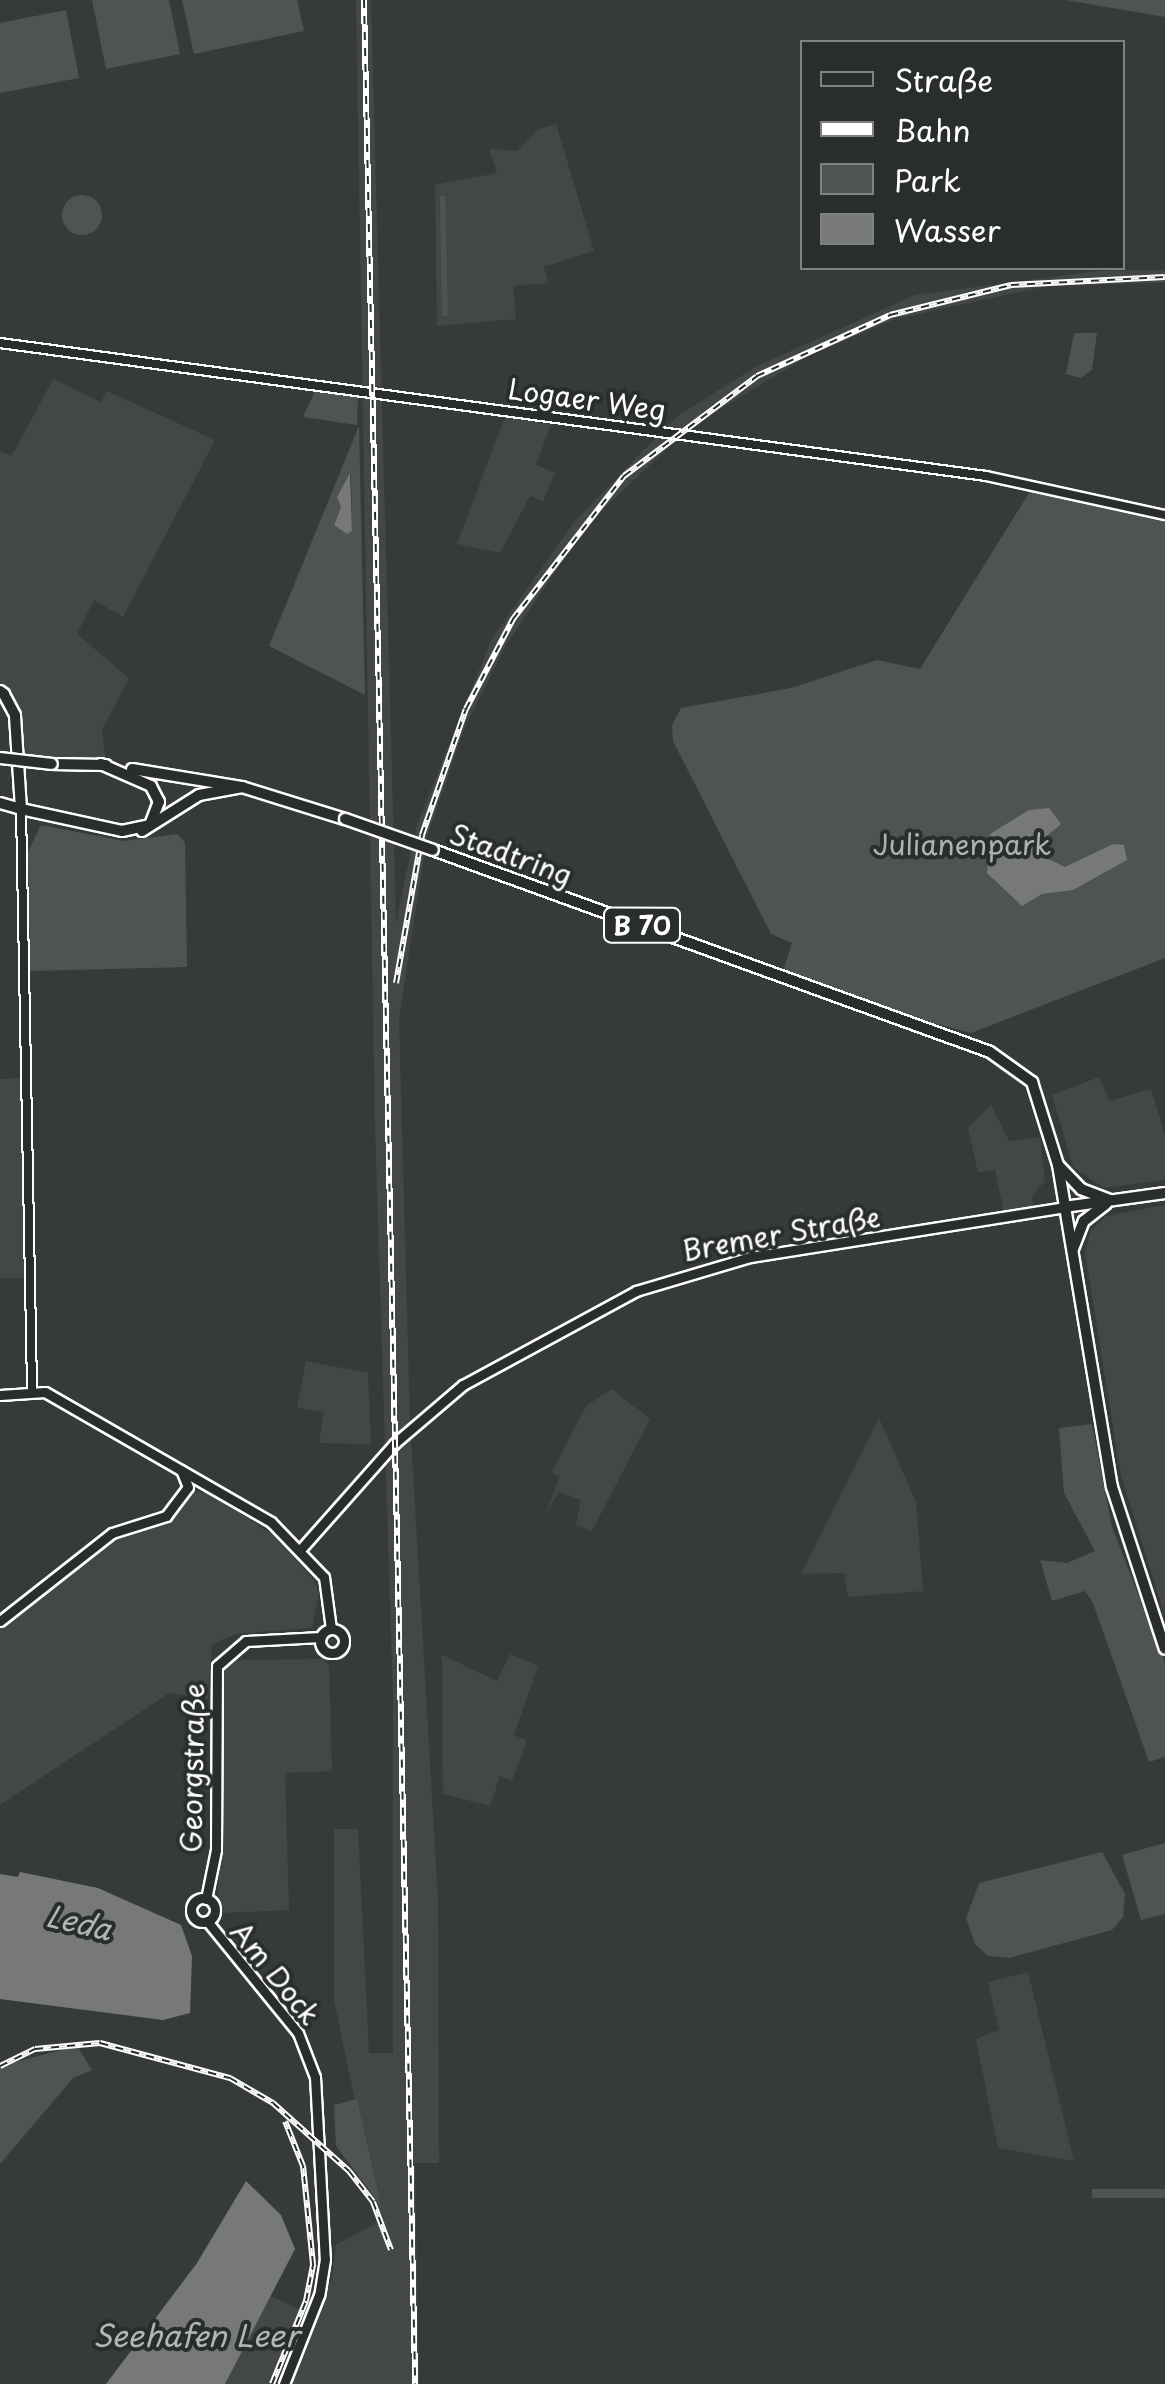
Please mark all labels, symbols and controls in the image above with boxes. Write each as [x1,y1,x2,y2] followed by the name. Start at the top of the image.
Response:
[800,40,1125,270] legend
[894,57,993,102] text: Straße
[894,107,971,152] text: Bahn
[894,157,961,202] text: Park
[894,207,1001,252] text: Wasser
[506,371,668,427] street label: Logaer Weg
[445,816,577,892] street label: Stadtring
[873,827,1051,861] park label: Julianenpark
[602,905,682,945] road number: B 70
[679,1199,883,1267] street label: Bremer Straße
[174,1683,210,1853] street label: Georgstraße
[43,1897,115,1947] water label: Leda
[224,1914,328,2032] street label: Am Dock
[93,2317,299,2353] water label: Seehafen Leer

